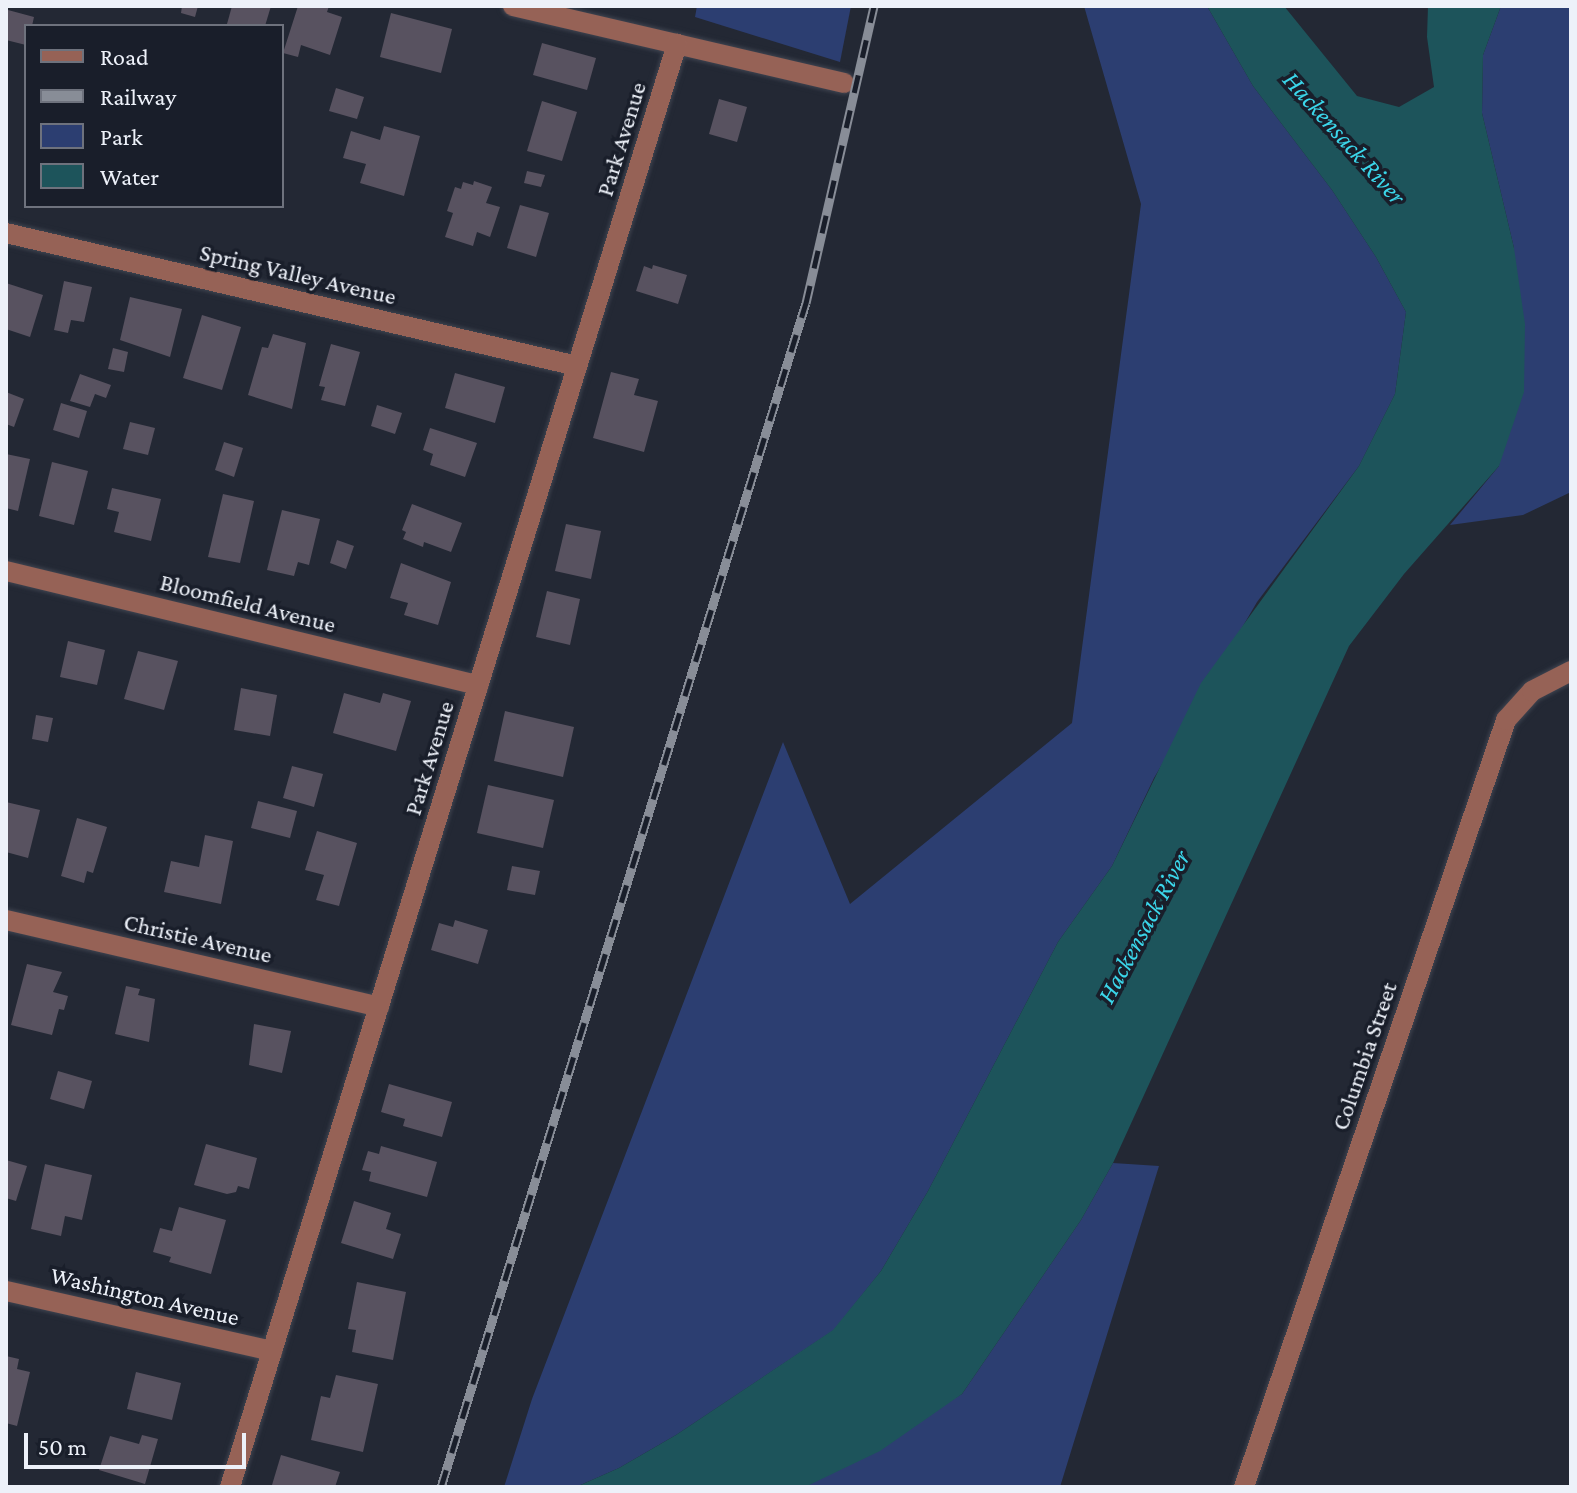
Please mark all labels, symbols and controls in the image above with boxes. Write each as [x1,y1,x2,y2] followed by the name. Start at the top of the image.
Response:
[24,24,284,208] legend
[100,43,149,70] text: Road
[1276,65,1412,211] water label: Hackensack River
[590,78,652,200] street label: Park Avenue
[100,83,176,110] text: Railway
[100,123,143,150] text: Park
[100,163,159,190] text: Water
[197,237,399,311] street label: Spring Valley Avenue
[157,567,339,639] street label: Bloomfield Avenue
[398,697,460,819] street label: Park Avenue
[1091,845,1197,1009] water label: Hackensack River
[121,907,275,969] street label: Christie Avenue
[1325,978,1403,1134] street label: Columbia Street
[48,1260,242,1332] street label: Washington Avenue
[28,1417,250,1467] scale bar
[38,1433,87,1460] text: 50 m

